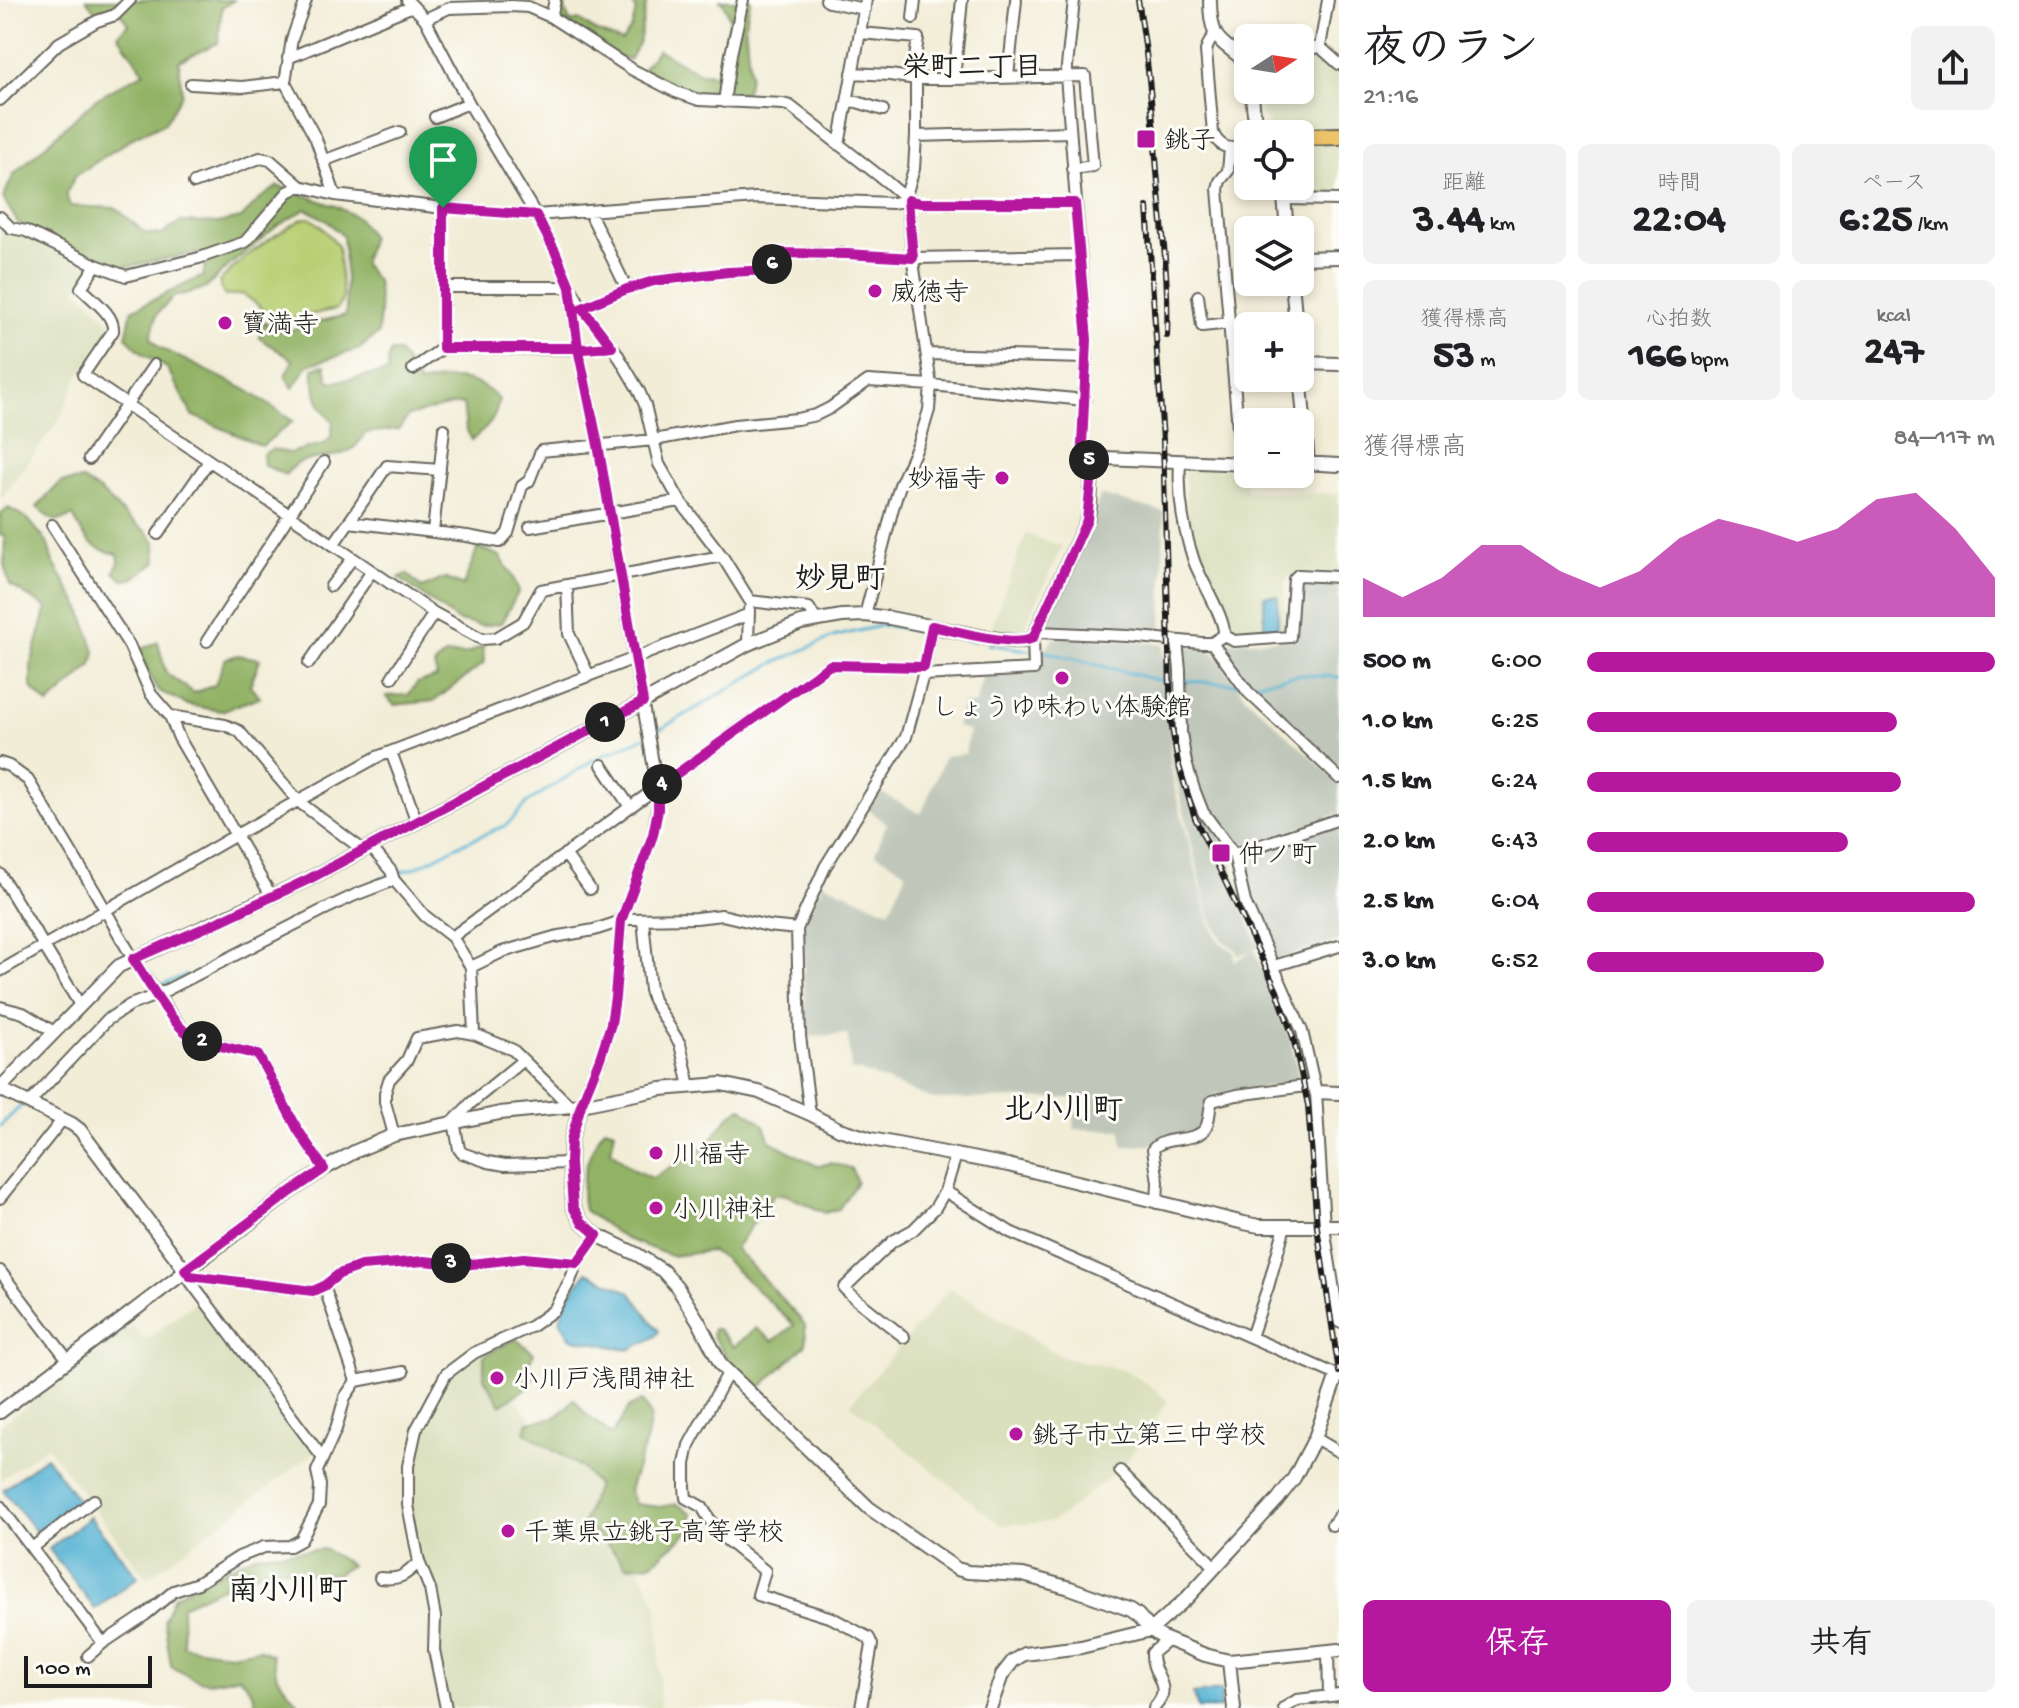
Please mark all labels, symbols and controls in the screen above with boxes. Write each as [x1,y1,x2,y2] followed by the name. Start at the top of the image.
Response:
[1234,24,1314,104] north arrow
[1234,24,1314,488] map controls
[1911,26,1995,110] button: share
[1363,27,1539,79] text: 夜のラン
[902,52,1042,86] district label: 栄町二丁目
[1363,83,1418,114] text: 21:16
[1234,120,1314,200] button: locate
[409,126,477,208] pin
[1164,127,1216,159] place label: 銚子
[1135,128,1157,150] marker: 銚子
[421,138,465,182] icon: arrive
[1442,172,1486,198] text: 距離
[1657,172,1701,198] text: 時間
[1861,172,1926,198] text: ペース
[1413,198,1485,245] text: 3.44
[1632,198,1726,245] text: 22:04
[1839,198,1912,245] text: 6:25
[1485,212,1515,238] text: km
[1912,212,1948,238] text: /km
[1234,216,1314,296] button: layers
[752,244,792,284] pin: 6
[766,251,778,277] text: 6
[891,278,969,311] place label: 威徳寺
[866,282,884,300] marker: 威徳寺
[1876,304,1911,330] text: kcal
[1420,308,1508,334] text: 獲得標高
[1646,308,1712,334] text: 心拍数
[241,310,319,343] place label: 寶満寺
[1234,312,1314,392] button: +
[216,314,234,332] marker: 寶満寺
[1864,330,1923,377] text: 247
[1433,334,1475,381] text: 53
[1629,334,1686,381] text: 166
[1475,348,1496,374] text: m
[1686,348,1729,374] text: bpm
[1234,408,1314,488] button: −
[1893,424,1995,455] text: 84–117 m
[1363,434,1467,465] text: 獲得標高
[1069,440,1109,480] pin: 5
[1083,447,1095,473] text: 5
[908,465,986,498] place label: 妙福寺
[993,469,1011,487] marker: 妙福寺
[795,562,885,599] district label: 妙見町
[1363,647,1431,678] text: 500 m
[1491,647,1542,678] text: 6:00
[1053,669,1071,687] marker: しょうゆ味わい体験館
[932,693,1192,726] place label: しょうゆ味わい体験館
[585,702,625,742] pin: 1
[1363,707,1433,738] text: 1.0 km
[1491,707,1539,738] text: 6:25
[601,709,609,735] text: 1
[642,764,682,804] pin: 4
[1363,767,1432,798] text: 1.5 km
[1491,767,1537,798] text: 6:24
[657,771,667,797] text: 4
[1363,827,1435,858] text: 2.0 km
[1491,827,1538,858] text: 6:43
[1239,840,1317,873] place label: 仲ノ町
[1210,842,1232,864] marker: 仲ノ町
[1363,887,1434,918] text: 2.5 km
[1491,887,1539,918] text: 6:04
[1363,947,1436,978] text: 3.0 km
[1491,947,1539,978] text: 6:52
[182,1021,222,1061] pin: 2
[197,1028,207,1054] text: 2
[1003,1093,1123,1130] district label: 北小川町
[672,1140,750,1173] place label: 川福寺
[647,1144,665,1162] marker: 川福寺
[672,1196,776,1228] place label: 小川神社
[647,1199,665,1217] marker: 小川神社
[431,1243,471,1283] pin: 3
[445,1250,457,1276] text: 3
[513,1366,695,1398] place label: 小川戸浅間神社
[488,1369,506,1387] marker: 小川戸浅間神社
[1032,1421,1266,1454] place label: 銚子市立第三中学校
[1007,1425,1025,1443] marker: 銚子市立第三中学校
[524,1518,784,1551] place label: 千葉県立銚子高等学校
[499,1522,517,1540] marker: 千葉県立銚子高等学校
[228,1574,348,1611] district label: 南小川町
[1363,1600,1671,1692] button: 保存
[1687,1600,1995,1692] button: 共有
[24,1652,152,1688] scale bar
[36,1657,91,1683] text: 100 m

